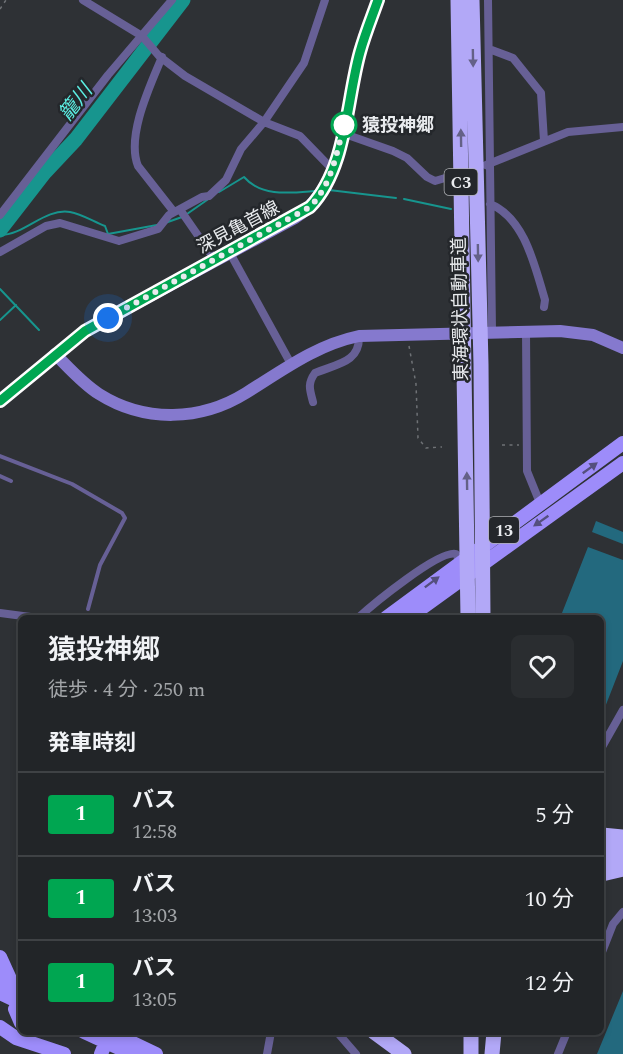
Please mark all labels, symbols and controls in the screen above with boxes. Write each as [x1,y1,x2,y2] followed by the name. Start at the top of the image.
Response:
[469,49,478,68] one-way arrow
[52,76,101,128] water label: 籠川
[331,112,357,138] marker: 猿投神郷
[362,112,434,139] place label: 猿投神郷
[456,129,465,148] one-way arrow
[444,169,478,195] road number: C3
[192,194,284,260] street label: 深見亀首線
[446,237,475,381] street label: 東海環状自動車道
[473,244,483,263] one-way arrow
[93,303,123,333] your location
[582,462,597,474] one-way arrow
[462,471,472,490] one-way arrow
[533,515,549,527] one-way arrow
[489,517,519,543] road number: 13
[424,576,440,588] one-way arrow
[48,629,160,672] text: 猿投神郷
[511,635,574,698] button: heart
[48,675,205,705] text: 徒歩 · 4 分 · 250 m
[48,727,136,760] text: 発車時刻
[132,784,176,817] text: バス
[75,798,87,830] text: 1
[535,799,574,832] text: 5 分
[132,817,177,847] text: 12:58
[132,868,176,901] text: バス
[75,882,87,914] text: 1
[524,883,574,916] text: 10 分
[132,901,177,931] text: 13:03
[132,952,176,985] text: バス
[75,966,87,998] text: 1
[524,967,574,1000] text: 12 分
[132,985,177,1015] text: 13:05

